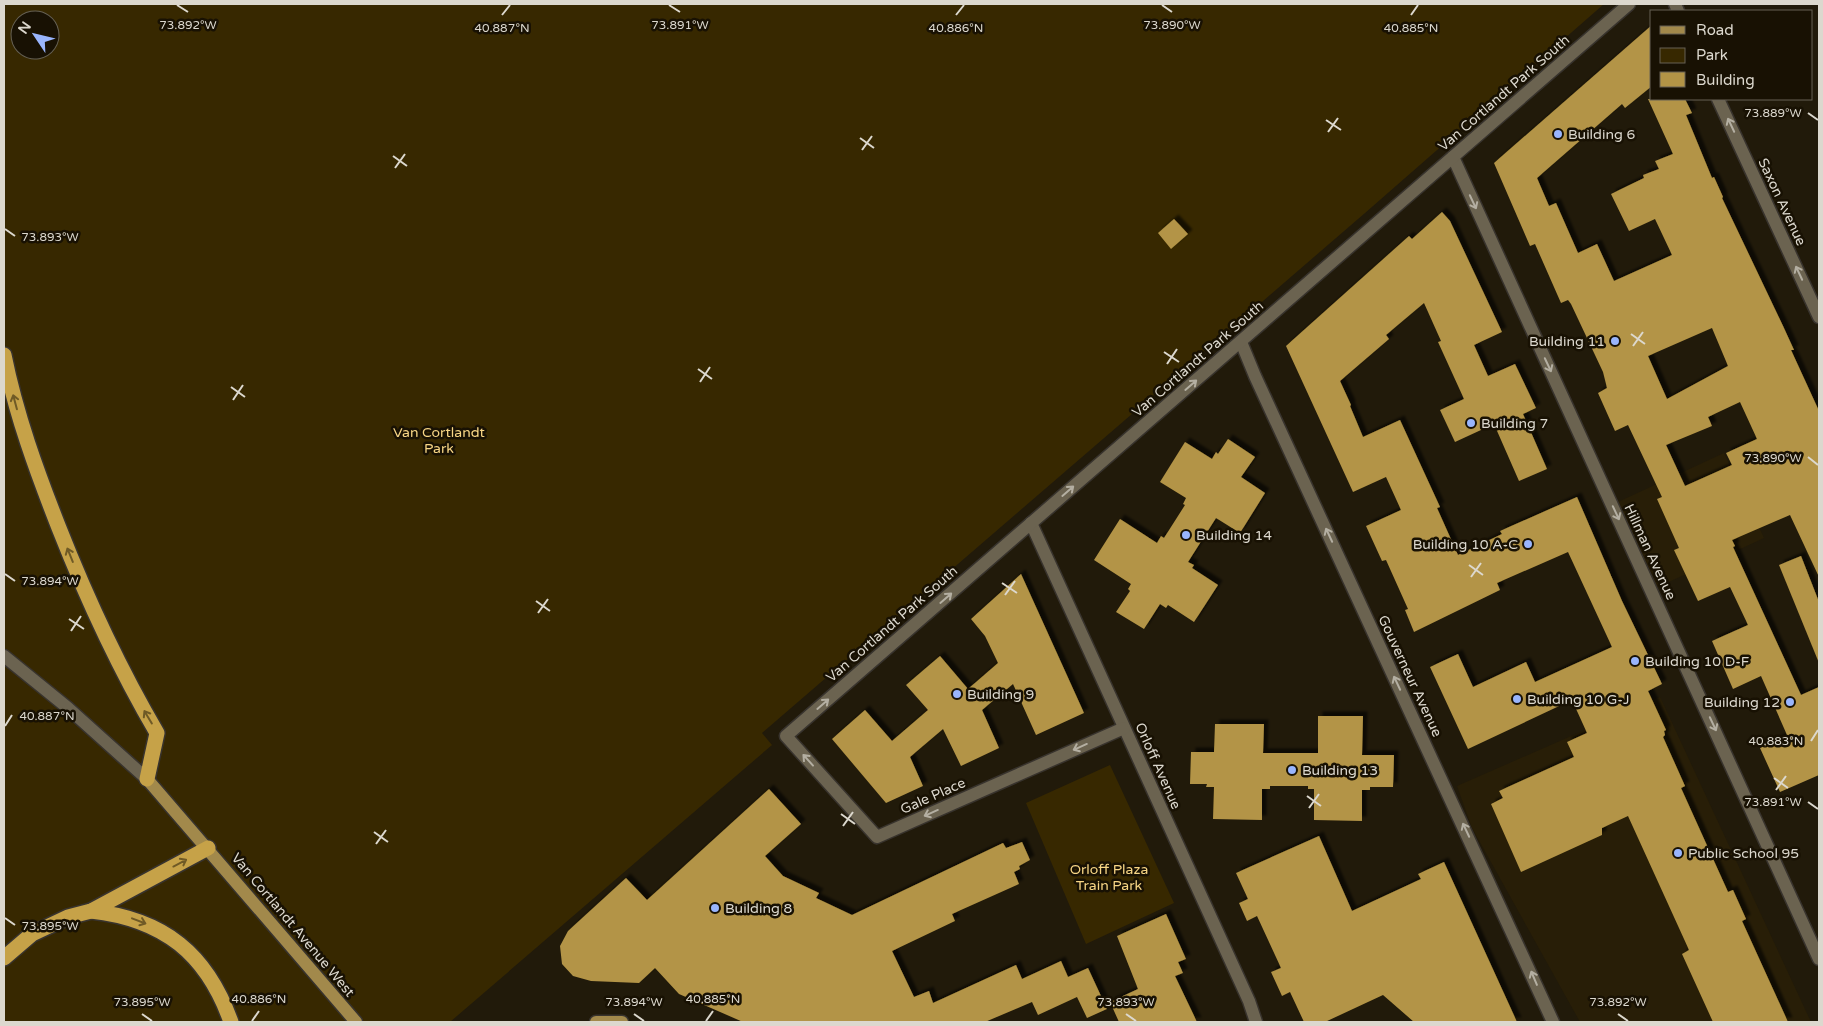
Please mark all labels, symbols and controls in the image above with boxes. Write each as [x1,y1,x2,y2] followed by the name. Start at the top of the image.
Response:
[10,10,60,60] north arrow
[1650,10,1813,100] legend
[15,18,35,37] text: N
[159,18,217,32] text: 73.892°W
[651,18,709,32] text: 73.891°W
[1143,18,1201,32] text: 73.890°W
[474,21,530,35] text: 40.887°N
[929,21,983,35] text: 40.886°N
[1384,21,1438,35] text: 40.885°N
[1696,21,1734,39] text: Road
[1435,31,1573,155] street label: Van Cortlandt Park South
[1696,46,1728,64] text: Park
[1696,71,1755,89] text: Building
[1744,106,1802,120] text: 73.889°W
[1725,118,1735,133] one-way arrow
[1568,126,1635,143] place label: Building 6
[1552,128,1564,140] marker: Building 6
[1754,156,1810,249] street label: Saxon Avenue
[1469,194,1478,209] one-way arrow
[21,230,79,244] text: 73.893°W
[1793,266,1803,281] one-way arrow
[1129,297,1267,421] street label: Van Cortlandt Park South
[1529,333,1605,350] place label: Building 11
[1609,335,1621,347] marker: Building 11
[1544,357,1553,372] one-way arrow
[1184,379,1197,390] one-way arrow
[10,394,19,410] one-way arrow
[1481,415,1548,432] place label: Building 7
[1465,417,1477,429] marker: Building 7
[393,424,486,457] park label: Van Cortlandt Park
[1744,451,1802,465] text: 73.890°W
[1062,485,1075,497] one-way arrow
[1620,501,1680,603] street label: Hillman Avenue
[1611,505,1621,520] one-way arrow
[1196,527,1272,544] place label: Building 14
[1323,528,1333,543] one-way arrow
[1180,529,1192,541] marker: Building 14
[1413,536,1518,553] place label: Building 10 A-C
[1522,538,1534,550] marker: Building 10 A-C
[64,547,73,562] one-way arrow
[823,562,961,686] street label: Van Cortlandt Park South
[21,574,79,588] text: 73.894°W
[939,592,952,603] one-way arrow
[1374,612,1446,740] street label: Gouverneur Avenue
[1645,653,1750,670] place label: Building 10 D-F
[1629,655,1641,667] marker: Building 10 D-F
[1392,676,1402,691] one-way arrow
[967,686,1034,703] place label: Building 9
[951,688,963,700] marker: Building 9
[1527,691,1629,708] place label: Building 10 G-J
[1511,693,1523,705] marker: Building 10 G-J
[1704,694,1780,711] place label: Building 12
[1784,696,1796,708] marker: Building 12
[816,699,829,710] one-way arrow
[19,709,75,723] text: 40.887°N
[142,710,152,724] one-way arrow
[1708,716,1718,731] one-way arrow
[1131,720,1185,812] street label: Orloff Avenue
[1749,734,1803,748] text: 40.883°N
[1073,743,1088,753] one-way arrow
[802,754,813,767] one-way arrow
[1302,762,1378,779] place label: Building 13
[1286,764,1298,776] marker: Building 13
[898,774,968,818] street label: Gale Place
[1744,795,1802,809] text: 73.891°W
[924,809,939,819] one-way arrow
[1460,823,1470,838] one-way arrow
[1688,845,1799,862] place label: Public School 95
[1672,847,1684,859] marker: Public School 95
[228,850,359,1001] street label: Van Cortlandt Avenue West
[172,858,187,867] one-way arrow
[1070,861,1148,894] park label: Orloff Plaza Train Park
[725,900,792,917] place label: Building 8
[709,902,721,914] marker: Building 8
[130,917,146,926] one-way arrow
[21,919,79,933] text: 73.895°W
[1528,971,1538,986] one-way arrow
[232,992,286,1006] text: 40.886°N
[686,992,740,1006] text: 40.885°N
[113,995,171,1009] text: 73.895°W
[605,995,663,1009] text: 73.894°W
[1097,995,1155,1009] text: 73.893°W
[1589,995,1647,1009] text: 73.892°W

